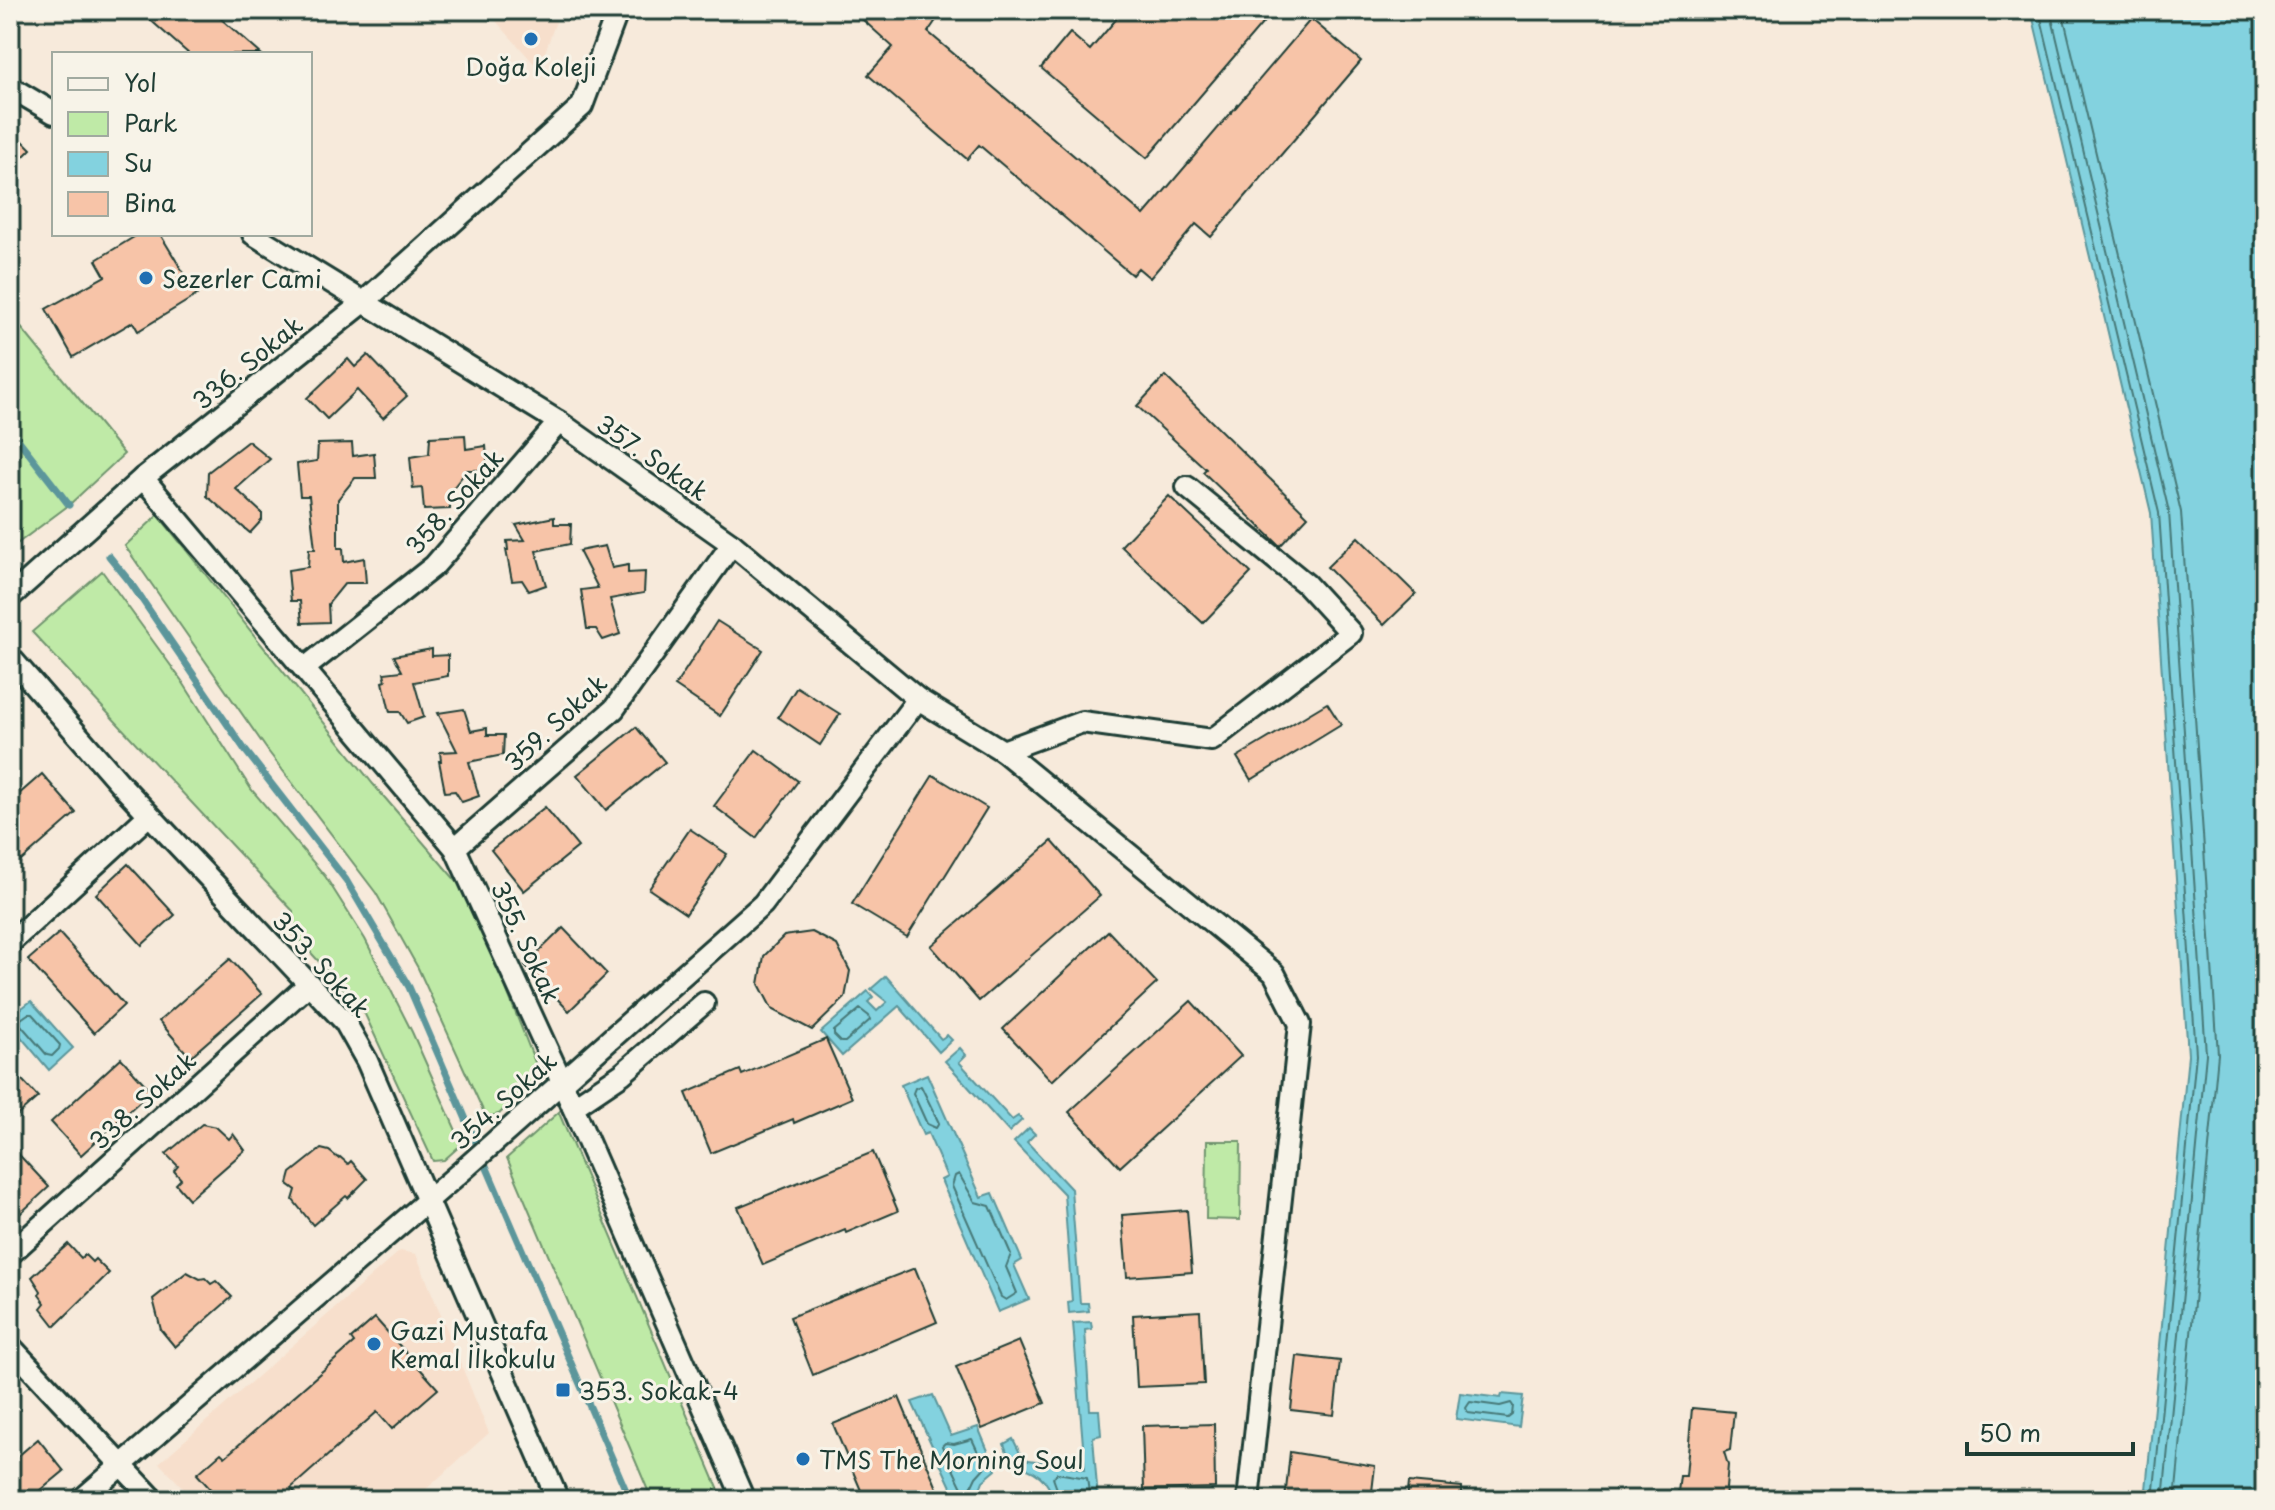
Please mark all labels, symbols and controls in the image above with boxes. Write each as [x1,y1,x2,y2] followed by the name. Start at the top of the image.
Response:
[522,30,540,48] marker: Doğa Koleji
[466,48,597,84] place label: Doğa Koleji
[52,52,312,236] legend
[124,64,157,100] text: Yol
[124,104,178,140] text: Park
[124,144,153,180] text: Su
[124,184,176,220] text: Bina
[162,260,322,296] place label: Sezerler Cami
[137,269,155,287] marker: Sezerler Cami
[184,306,310,418] street label: 336. Sokak
[590,405,717,509] street label: 357. Sokak
[396,440,512,562] street label: 358. Sokak
[496,665,615,779] street label: 359. Sokak
[483,875,571,1009] street label: 355. Sokak
[264,903,380,1025] street label: 353. Sokak
[81,1042,204,1158] street label: 338. Sokak
[442,1042,564,1158] street label: 354. Sokak
[390,1312,556,1376] place label: Gazi Mustafa Kemal İlkokulu
[365,1335,383,1353] marker: Gazi Mustafa Kemal İlkokulu
[579,1372,739,1408] place label: 353. Sokak-4
[554,1381,572,1399] marker: 353. Sokak-4
[1967,1406,2133,1456] scale bar
[1979,1414,2041,1450] text: 50 m
[819,1441,1083,1477] place label: TMS The Morning Soul
[794,1450,812,1468] marker: TMS The Morning Soul

